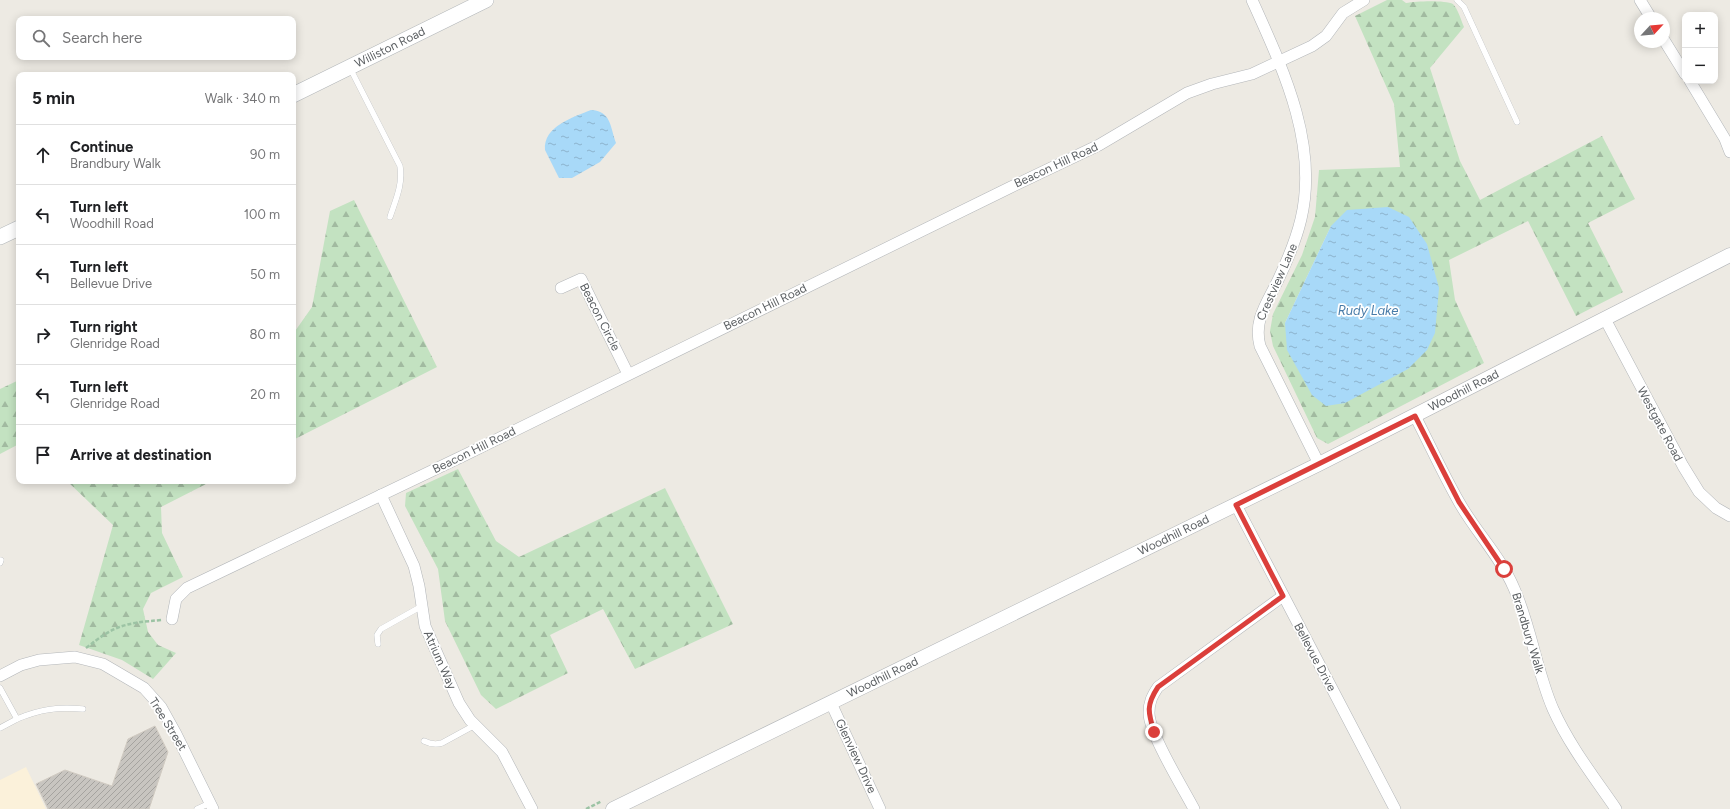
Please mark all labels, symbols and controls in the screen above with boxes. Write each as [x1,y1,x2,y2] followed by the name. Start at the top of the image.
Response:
[1634,12,1670,48] north arrow
[1682,12,1718,84] map controls
[1682,12,1718,48] button: +
[16,16,296,60] search box
[352,24,427,71] street label: Williston Road
[30,27,52,49] icon: search
[62,29,142,47] text: Search here
[1682,48,1718,84] button: −
[32,88,75,108] text: 5 min
[205,91,280,106] text: Walk · 340 m
[70,138,133,156] text: Continue
[1012,139,1100,191] street label: Beacon Hill Road
[32,144,54,166] icon: ahead
[250,147,280,162] text: 90 m
[70,156,161,171] text: Brandbury Walk
[70,198,128,216] text: Turn left
[32,204,54,226] icon: left
[244,207,280,222] text: 100 m
[70,216,154,231] text: Woodhill Road
[1254,241,1300,323] street label: Crestview Lane
[70,258,128,276] text: Turn left
[32,264,54,286] icon: left
[250,267,280,282] text: 50 m
[70,276,152,291] text: Bellevue Drive
[577,281,623,354] street label: Beacon Circle
[721,281,809,333] street label: Beacon Hill Road
[1338,303,1398,318] water label: Rudy Lake
[70,318,138,336] text: Turn right
[32,324,54,346] icon: right
[249,327,280,342] text: 80 m
[70,336,160,351] text: Glenridge Road
[1426,367,1501,414] street label: Woodhill Road
[70,378,128,396] text: Turn left
[32,384,54,406] icon: left
[1634,384,1686,464] street label: Westgate Road
[250,387,280,402] text: 20 m
[70,396,160,411] text: Glenridge Road
[430,424,518,476] street label: Beacon Hill Road
[32,444,54,466] icon: arrive
[70,446,211,464] text: Arrive at destination
[1136,512,1212,558] street label: Woodhill Road
[1495,560,1513,578] route start
[1509,591,1547,675] street label: Brandbury Walk
[1291,620,1339,694] street label: Bellevue Drive
[421,628,459,692] street label: Atrium Way
[845,654,920,701] street label: Woodhill Road
[146,695,190,753] street label: Tree Street
[833,717,880,796] street label: Glenview Drive
[1145,723,1163,741] route end

